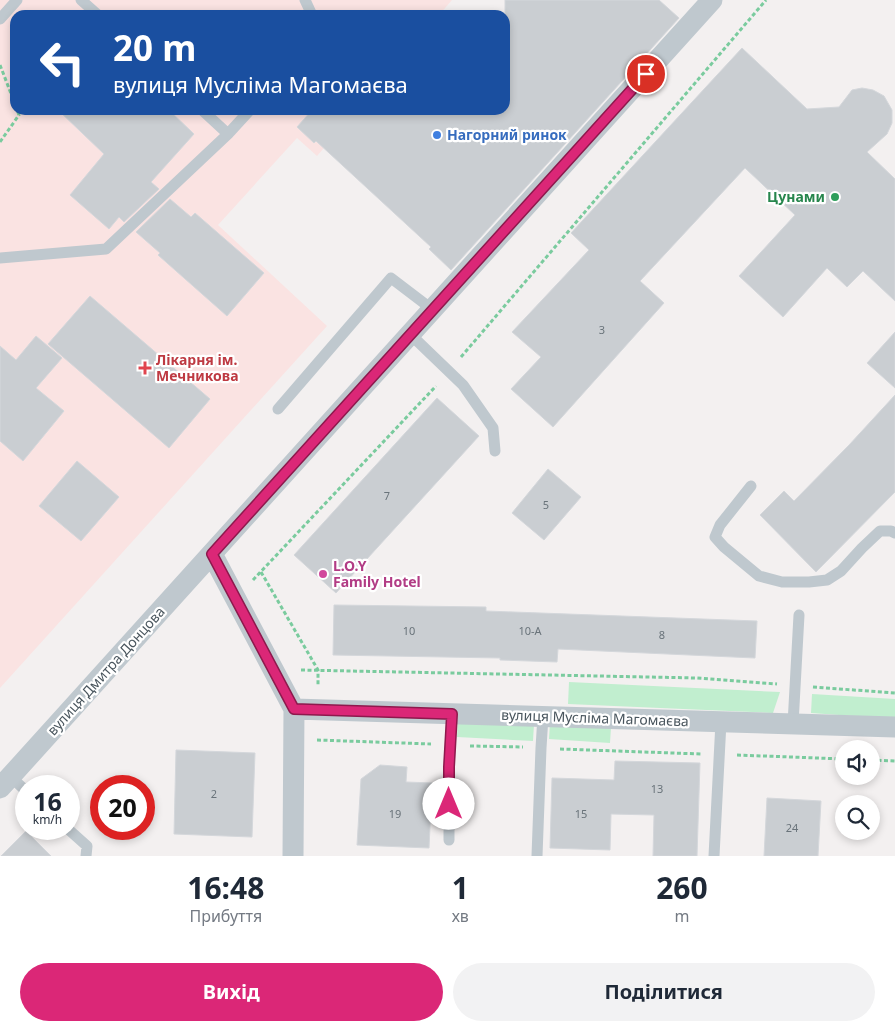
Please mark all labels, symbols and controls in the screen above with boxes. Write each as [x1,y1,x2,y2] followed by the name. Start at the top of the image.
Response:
[113,24,196,71] text: 20 m
[30,30,95,95] icon: left
[625,53,667,95] pin
[632,60,660,88] icon: arrive
[113,69,408,99] text: вулиця Мусліма Магомаєва
[447,125,567,144] place label: Нагорний ринок
[431,129,443,141] marker: Нагорний ринок
[767,187,825,206] place label: Цунами
[829,191,841,203] marker: Цунами
[599,322,605,337] house number: 3
[156,350,239,385] place label: Лікарня ім. Мечникова
[138,361,152,375] marker: Лікарня ім. Мечникова
[384,488,390,503] house number: 7
[543,497,549,512] house number: 5
[333,556,421,591] place label: L.O.Y Family Hotel
[317,568,329,580] marker: L.O.Y Family Hotel
[43,602,169,739] street label: вулиця Дмитра Донцова
[403,623,415,638] house number: 10
[518,623,543,638] house number: 10-А
[659,627,665,642] house number: 8
[501,705,689,730] street label: вулиця Мусліма Магомаєва
[835,740,880,840] map controls
[835,740,880,785] button: sound
[90,775,155,840] speed limit sign: 20
[422,777,474,829] position arrow
[651,781,663,796] house number: 13
[33,784,62,818] text: 16
[211,786,217,801] house number: 2
[835,795,880,840] button: search
[389,806,401,821] house number: 19
[575,806,587,821] house number: 15
[33,811,62,828] text: km/h
[786,820,799,835] house number: 24
[187,867,264,908] text: 16:48
[452,867,469,908] text: 1
[656,867,708,908] text: 260
[189,905,262,927] text: Прибуття
[452,905,469,927] text: хв
[674,905,689,927] text: m
[20,963,443,1021] button: Вихід
[453,963,875,1021] button: Поділитися

